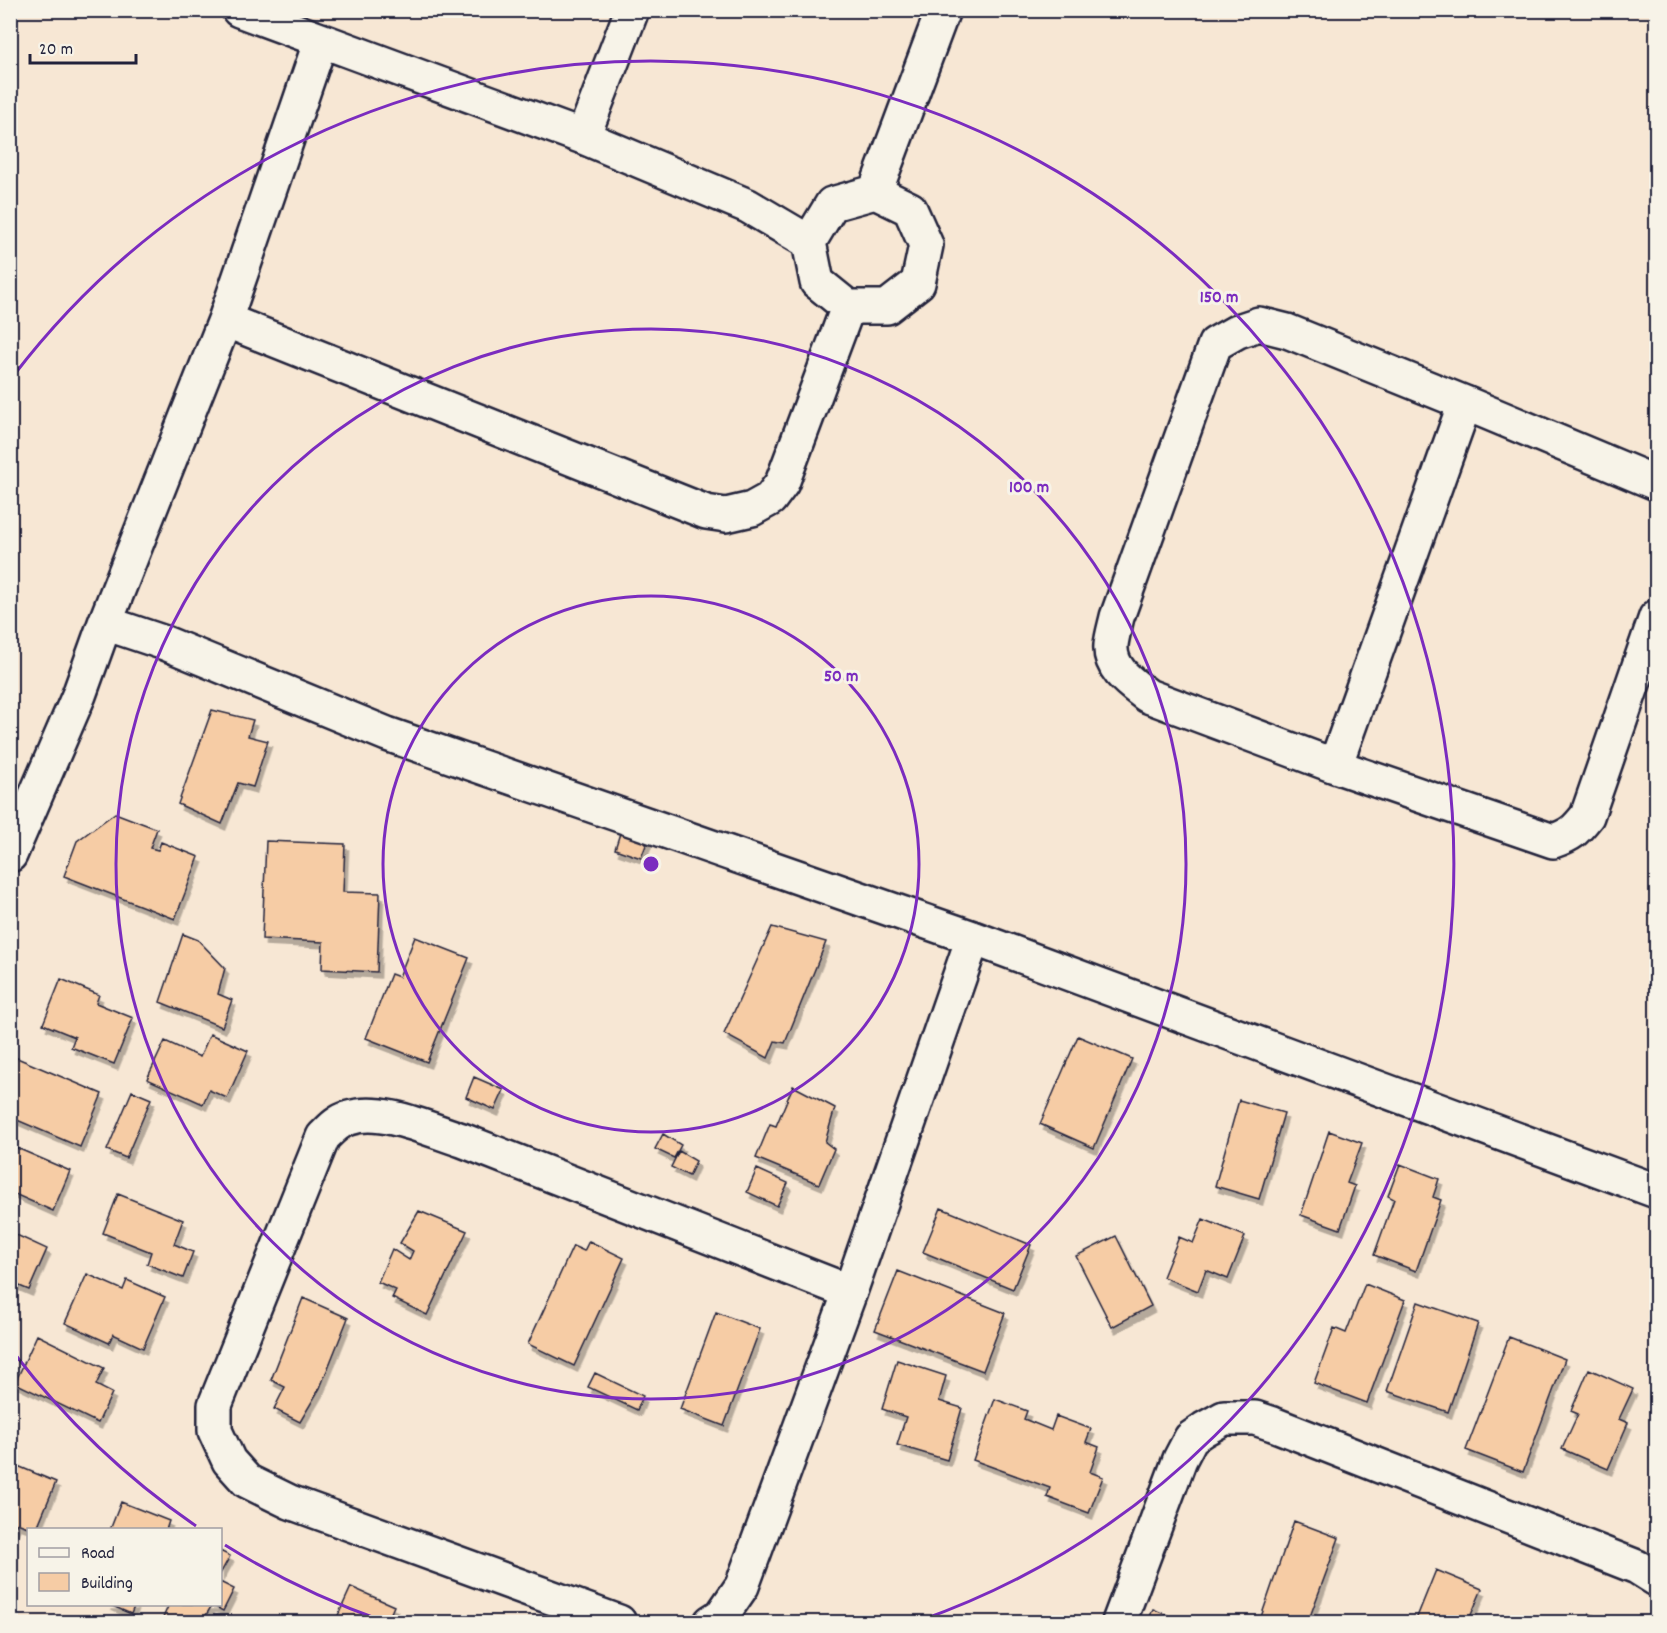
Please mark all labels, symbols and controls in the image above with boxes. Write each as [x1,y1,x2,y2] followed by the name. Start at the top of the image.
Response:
[30,27,136,65] scale bar
[39,38,73,63] text: 20 m
[1200,286,1238,311] text: 150 m
[1009,476,1049,501] text: 100 m
[824,665,858,690] text: 50 m
[641,854,661,874] centre of rings
[27,1528,222,1606] legend
[81,1542,115,1567] text: Road
[81,1572,133,1597] text: Building

